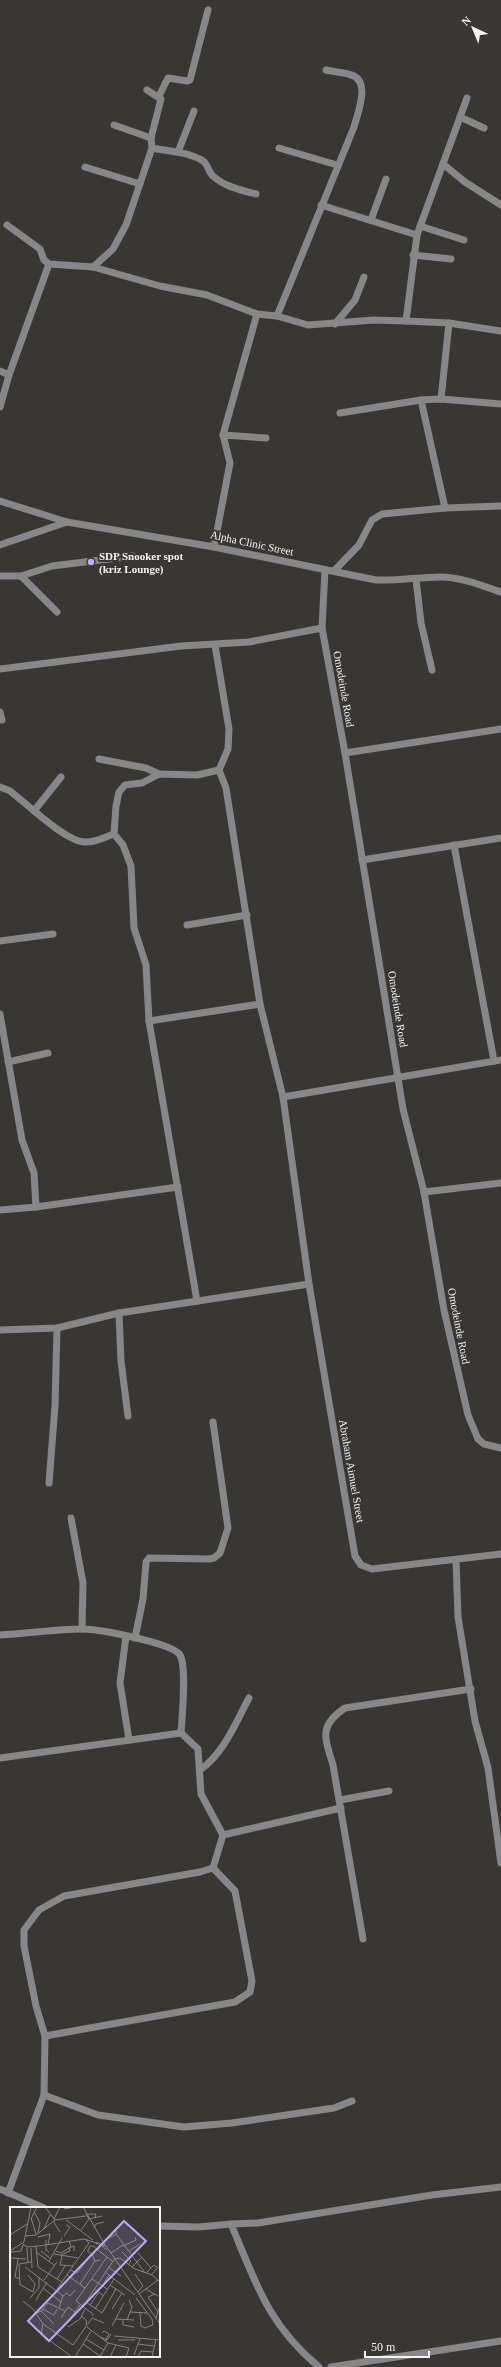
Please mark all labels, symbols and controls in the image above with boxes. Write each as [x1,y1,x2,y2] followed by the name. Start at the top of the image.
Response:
[453,8,493,48] north arrow
[459,14,473,28] text: N
[209,528,295,558] street label: Alpha Clinic Street
[99,550,183,576] place label: SDP Snooker spot (kriz Lounge)
[86,557,96,567] marker: SDP Snooker spot (kriz Lounge)
[331,650,357,729] street label: Omodeinde Road
[386,970,410,1049] street label: Omodeinde Road
[446,1287,472,1366] street label: Omodeinde Road
[337,1419,367,1523] street label: Abraham Aimuel Street
[10,2207,160,2357] inset map
[365,2333,429,2359] scale bar
[371,2340,396,2354] text: 50 m

